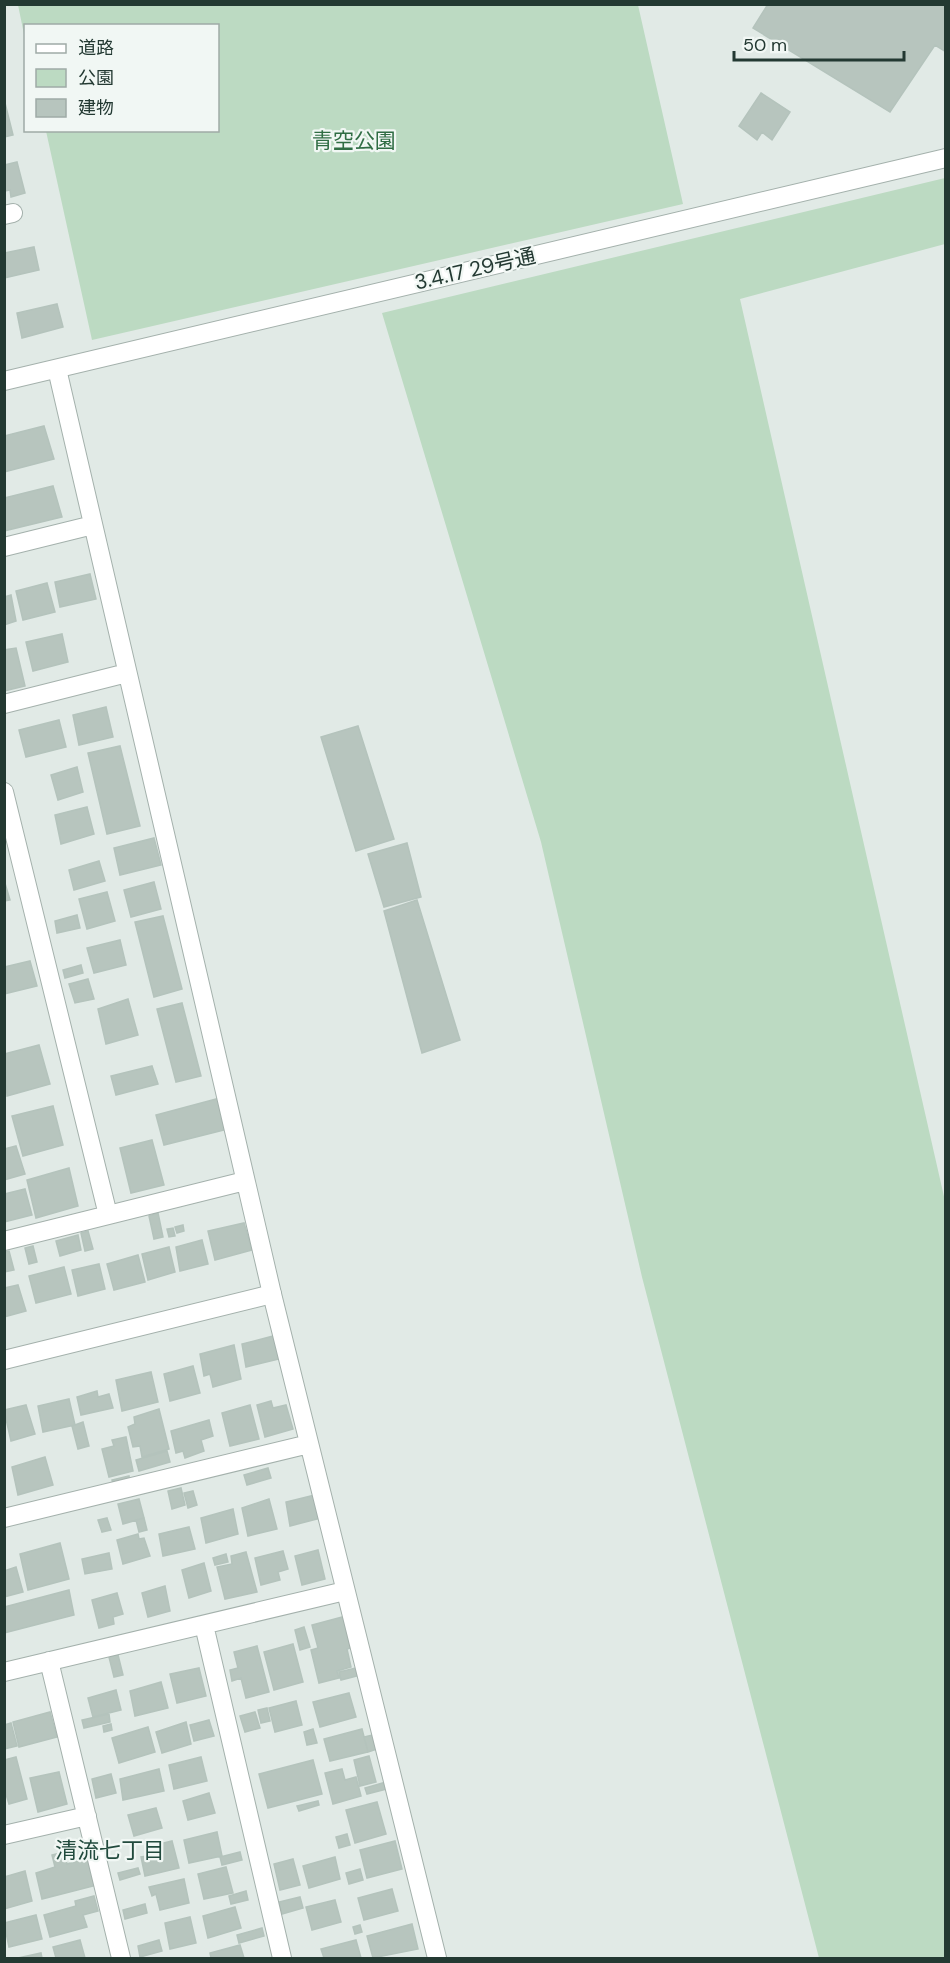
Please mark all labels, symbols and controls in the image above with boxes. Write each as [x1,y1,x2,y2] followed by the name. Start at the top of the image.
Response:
[24,24,219,132] legend
[734,24,904,62] scale bar
[743,33,787,57] text: 50 m
[78,36,114,60] text: 道路
[78,66,114,90] text: 公園
[78,96,114,120] text: 建物
[312,127,396,155] park label: 青空公園
[412,241,538,297] street label: 3.4.17 29号通
[55,1836,165,1865] district label: 清流七丁目

